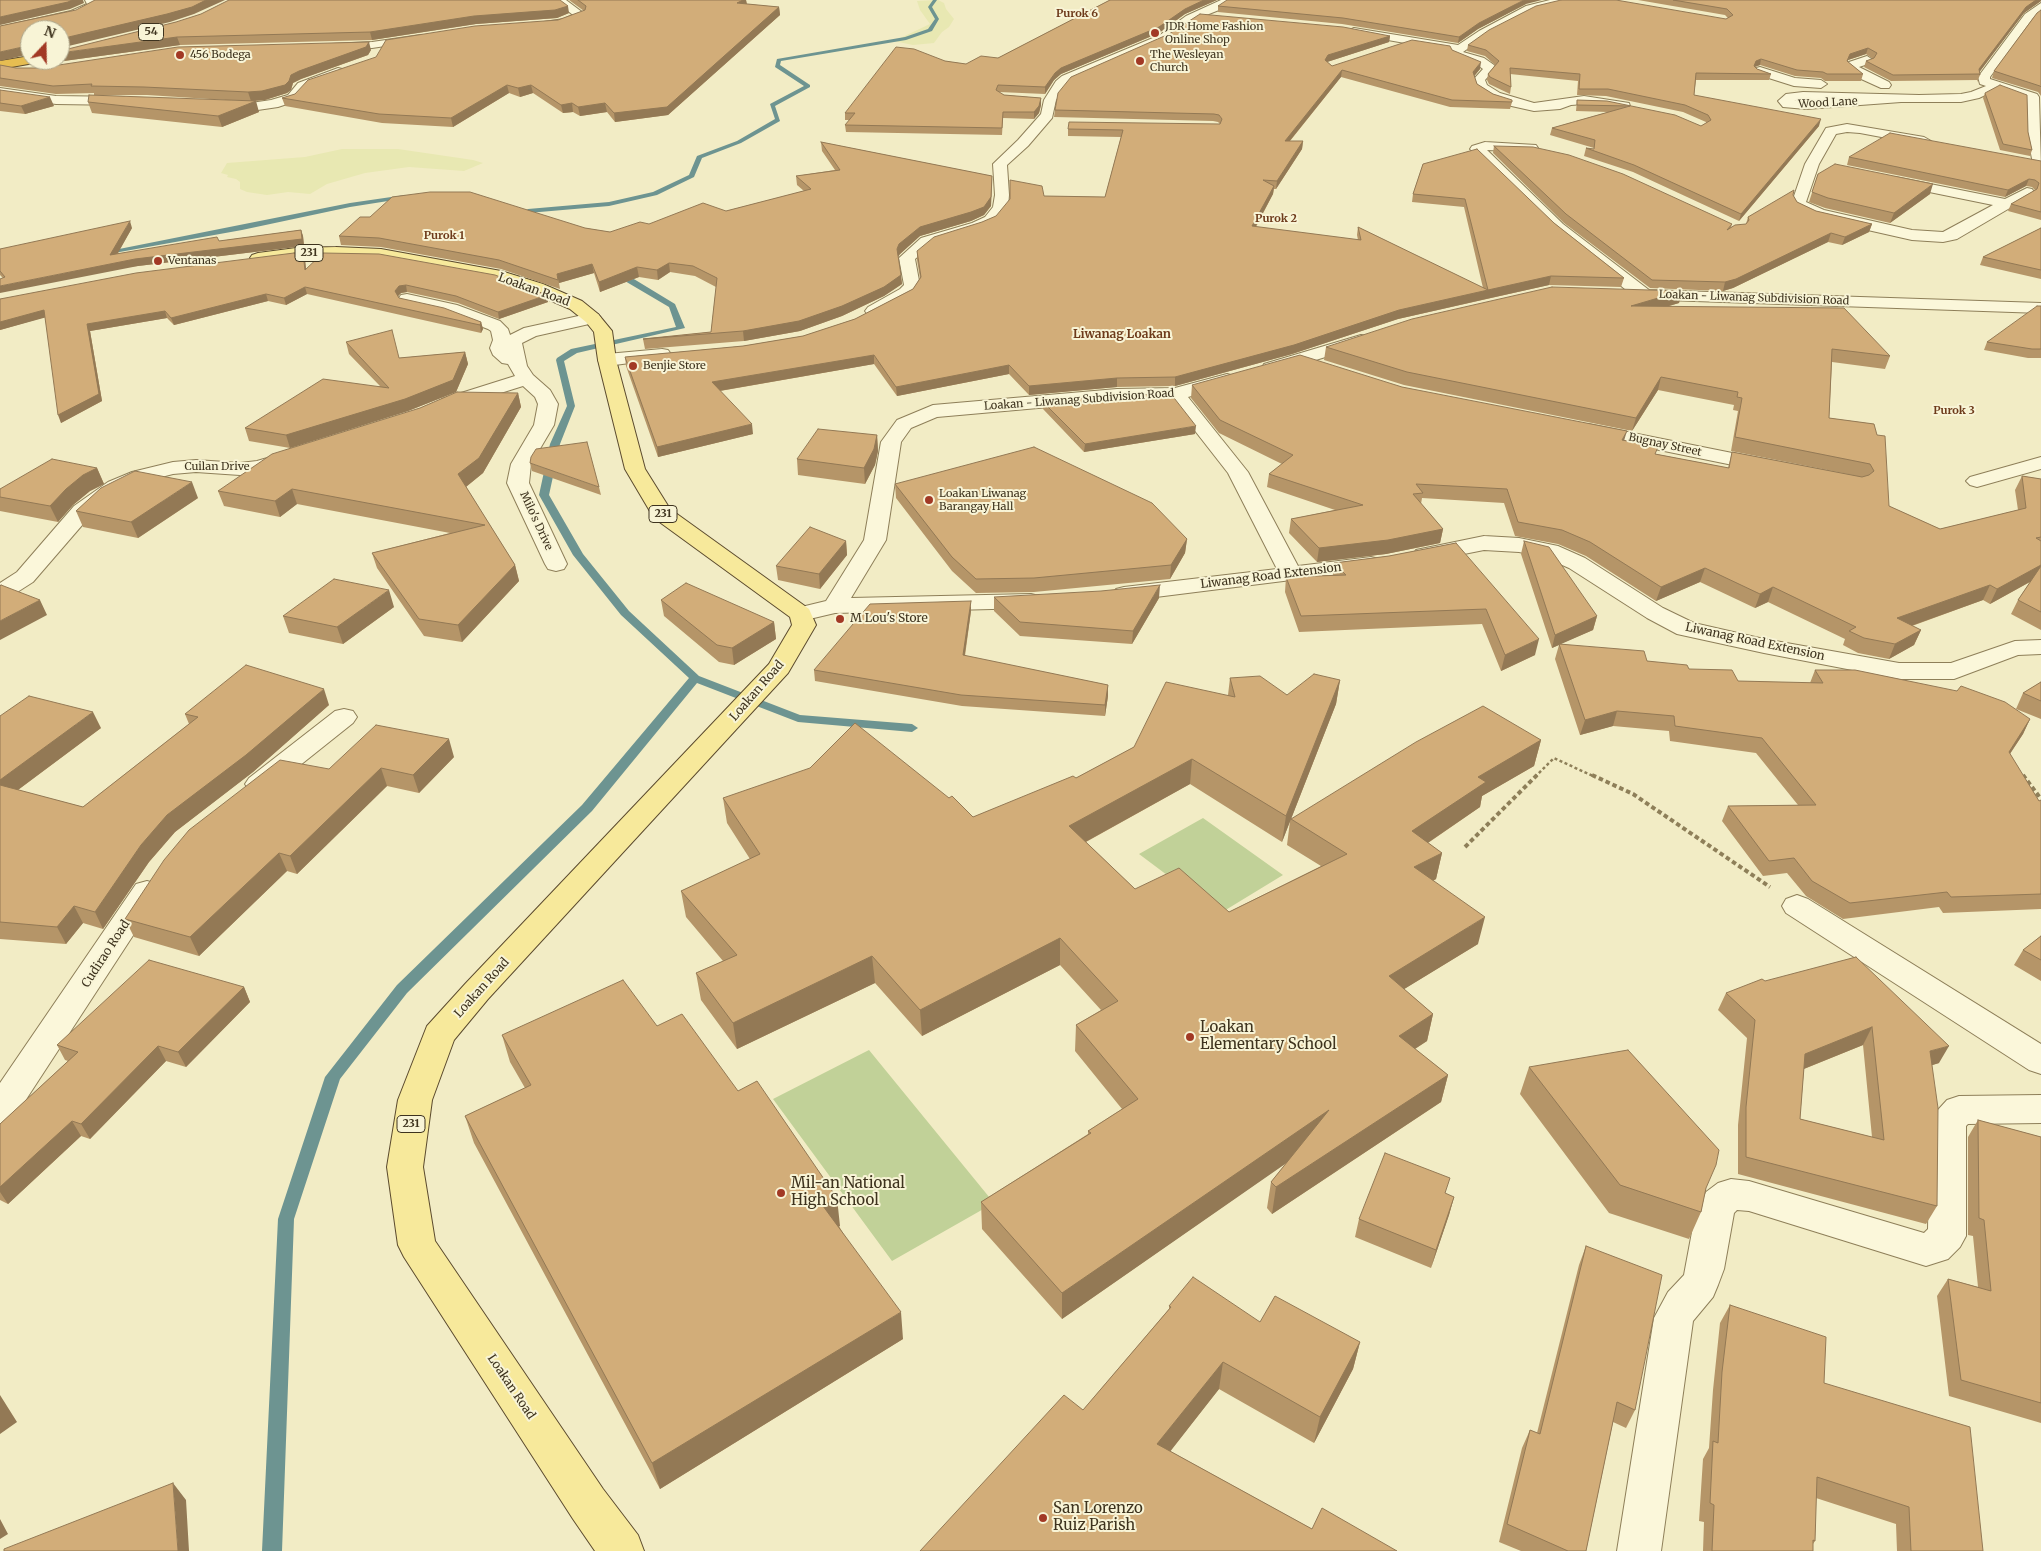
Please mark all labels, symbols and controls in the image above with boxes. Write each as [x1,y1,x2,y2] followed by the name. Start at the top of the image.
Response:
[1056,7,1098,21] district label: Purok 6
[20,20,70,70] north arrow
[1165,20,1264,46] place label: JDR Home Fashion Online Shop
[42,22,58,42] text: N
[138,24,164,41] road number: 54
[1149,27,1161,39] marker: JDR Home Fashion Online Shop
[190,48,251,62] place label: 456 Bodega
[1150,48,1224,74] place label: The Wesleyan Church
[174,49,186,61] marker: 456 Bodega
[1134,55,1146,67] marker: The Wesleyan Church
[1798,95,1858,111] street label: Wood Lane
[1255,212,1297,226] district label: Purok 2
[424,229,464,243] district label: Purok 1
[295,244,323,262] road number: 231
[168,254,216,268] place label: Ventanas
[152,255,164,267] marker: Ventanas
[496,270,572,310] street label: Loakan Road
[1659,288,1849,308] street label: Loakan - Liwanag Subdivision Road
[1073,328,1171,342] district label: Liwanag Loakan
[643,359,706,373] place label: Benjie Store
[627,360,639,372] marker: Benjie Store
[984,387,1174,413] street label: Loakan - Liwanag Subdivision Road
[1933,404,1975,418] district label: Purok 3
[1627,431,1703,459] street label: Bugnay Street
[184,460,250,474] street label: Cuilan Drive
[939,487,1026,513] place label: Loakan Liwanag Barangay Hall
[517,490,555,552] street label: Milo's Drive
[923,494,935,506] marker: Loakan Liwanag Barangay Hall
[649,506,677,522] road number: 231
[1200,560,1342,592] street label: Liwanag Road Extension
[850,612,928,626] place label: M Lou's Store
[834,613,846,625] marker: M Lou's Store
[1684,620,1826,664] street label: Liwanag Road Extension
[727,658,787,724] street label: Loakan Road
[79,918,133,990] street label: Cudirao Road
[452,955,512,1021] street label: Loakan Road
[1200,1019,1337,1054] place label: Loakan Elementary School
[1184,1031,1196,1043] marker: Loakan Elementary School
[397,1116,425,1132] road number: 231
[791,1175,905,1210] place label: Mil-an National High School
[775,1187,787,1199] marker: Mil-an National High School
[484,1352,538,1422] street label: Loakan Road
[1053,1500,1143,1535] place label: San Lorenzo Ruiz Parish
[1037,1512,1049,1524] marker: San Lorenzo Ruiz Parish

